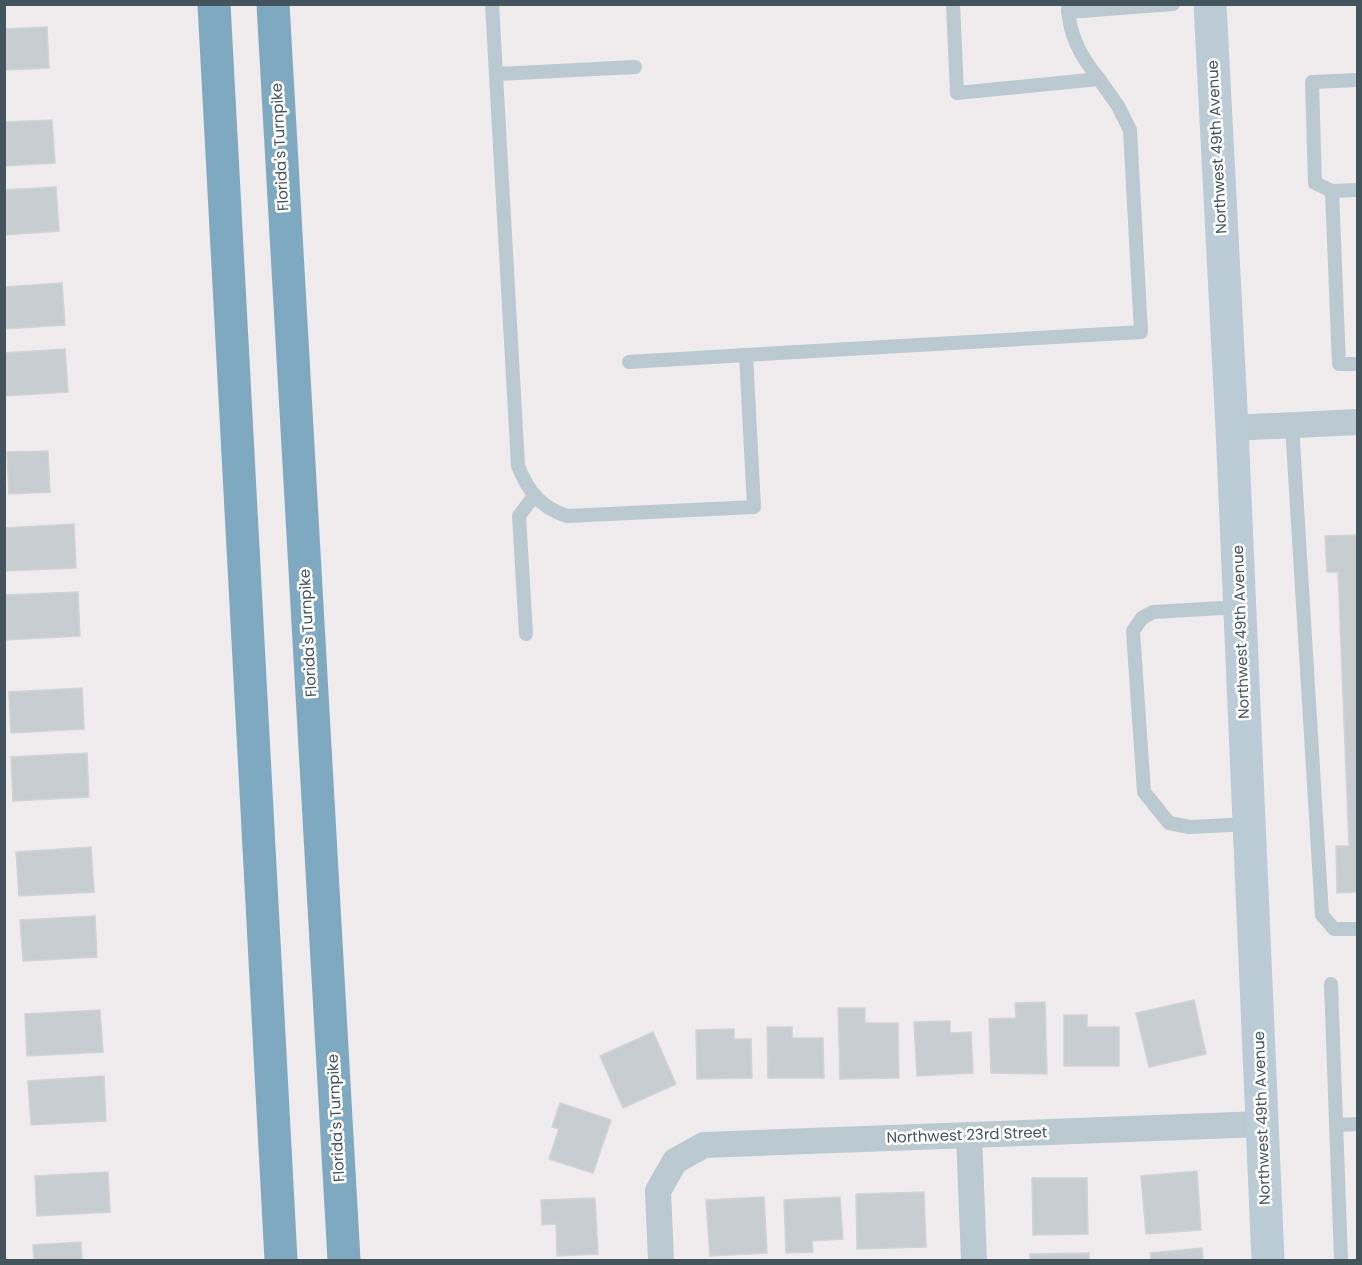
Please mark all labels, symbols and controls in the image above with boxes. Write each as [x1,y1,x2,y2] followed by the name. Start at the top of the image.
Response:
[1201,60,1232,234] street label: Northwest 49th Avenue
[266,82,293,212] street label: Florida's Turnpike
[1227,545,1254,719] street label: Northwest 49th Avenue
[294,568,321,698] street label: Florida's Turnpike
[1248,1031,1275,1205] street label: Northwest 49th Avenue
[322,1053,349,1183] street label: Florida's Turnpike
[886,1121,1048,1148] street label: Northwest 23rd Street

